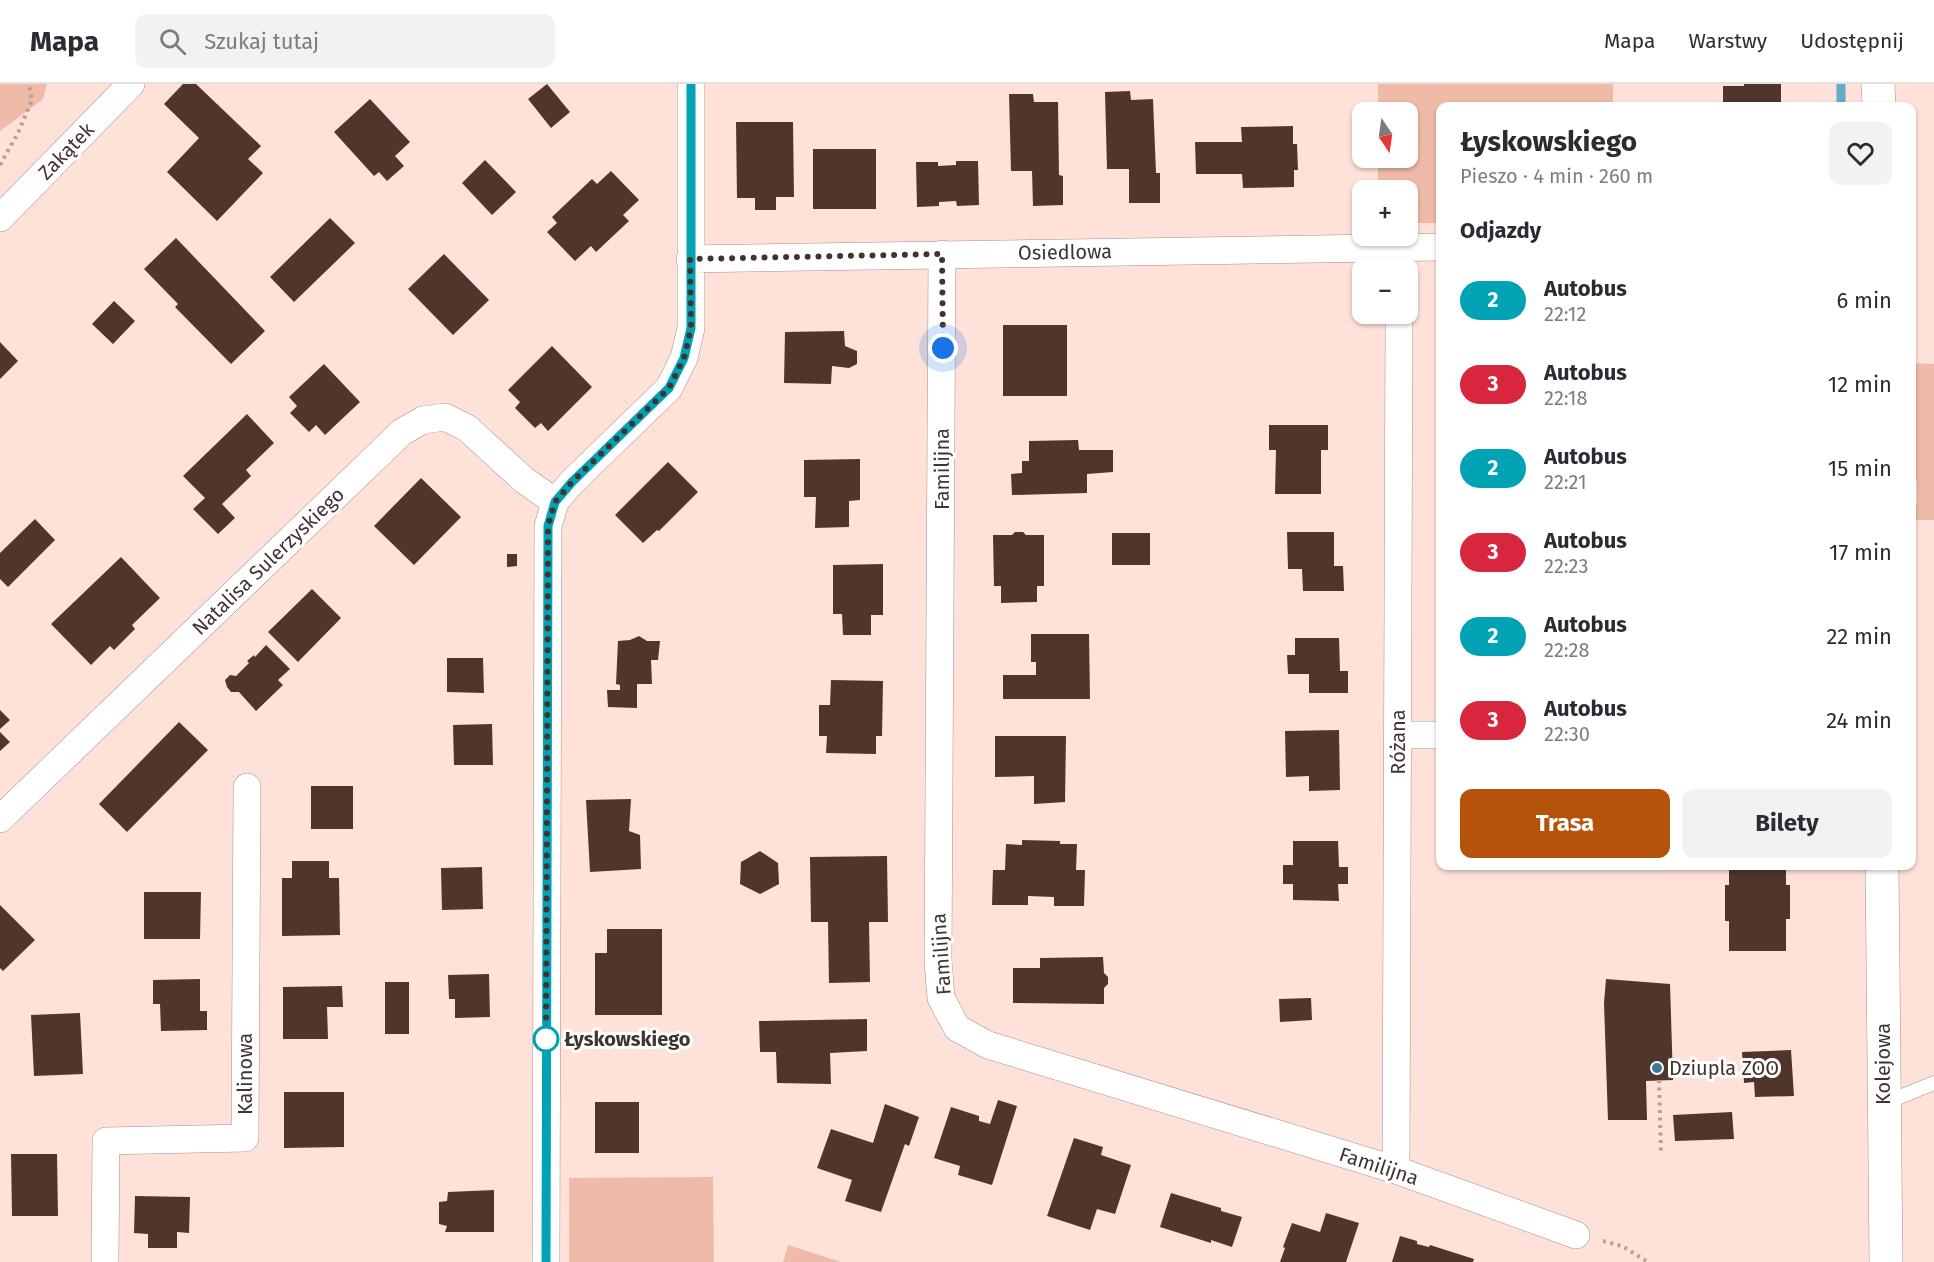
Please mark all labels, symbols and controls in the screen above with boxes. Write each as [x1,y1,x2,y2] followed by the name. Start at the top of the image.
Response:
[135,14,555,68] search box
[30,25,99,58] text: Mapa
[156,25,189,58] icon: search
[204,28,319,55] text: Szukaj tutaj
[1604,28,1655,54] text: Mapa
[1688,28,1767,54] text: Warstwy
[1800,28,1904,54] text: Udostępnij
[1352,102,1418,168] north arrow
[1352,102,1418,324] map controls
[33,117,99,184] street label: Zakątek
[1829,122,1892,185] button: heart
[1460,125,1637,158] text: Łyskowskiego
[1460,164,1653,188] text: Pieszo · 4 min · 260 m
[1352,180,1418,246] button: +
[1460,217,1541,244] text: Odjazdy
[1018,239,1112,265] street label: Osiedlowa
[1352,258,1418,324] button: −
[1544,275,1627,302] text: Autobus
[1488,287,1498,313] text: 2
[1836,287,1892,314] text: 6 min
[1544,302,1586,326] text: 22:12
[928,333,958,363] your location
[1544,359,1627,386] text: Autobus
[1488,371,1498,397] text: 3
[1828,371,1892,398] text: 12 min
[1544,386,1587,410] text: 22:18
[930,428,954,510] street label: Familijna
[1544,443,1627,470] text: Autobus
[1488,455,1498,481] text: 2
[1828,455,1892,482] text: 15 min
[1544,470,1587,494] text: 22:21
[187,482,349,640] street label: Natalisa Sulerzyskiego
[1544,527,1627,554] text: Autobus
[1488,539,1498,565] text: 3
[1829,539,1892,566] text: 17 min
[1544,554,1588,578] text: 22:23
[1544,611,1627,638] text: Autobus
[1488,623,1498,649] text: 2
[1826,623,1892,650] text: 22 min
[1544,638,1590,662] text: 22:28
[1544,695,1627,722] text: Autobus
[1488,707,1498,733] text: 3
[1826,707,1892,734] text: 24 min
[1386,709,1410,775] street label: Różana
[1544,722,1590,746] text: 22:30
[1460,789,1670,858] button: Trasa
[1682,789,1892,858] button: Bilety
[926,912,956,996] street label: Familijna
[1871,1023,1895,1105] street label: Kolejowa
[533,1026,559,1052] marker: Łyskowskiego
[564,1027,691,1051] place label: Łyskowskiego
[233,1033,257,1115] street label: Kalinowa
[1669,1056,1779,1080] place label: Dziupla ZOO
[1650,1061,1664,1075] marker: Dziupla ZOO
[1336,1142,1422,1190] street label: Familijna

